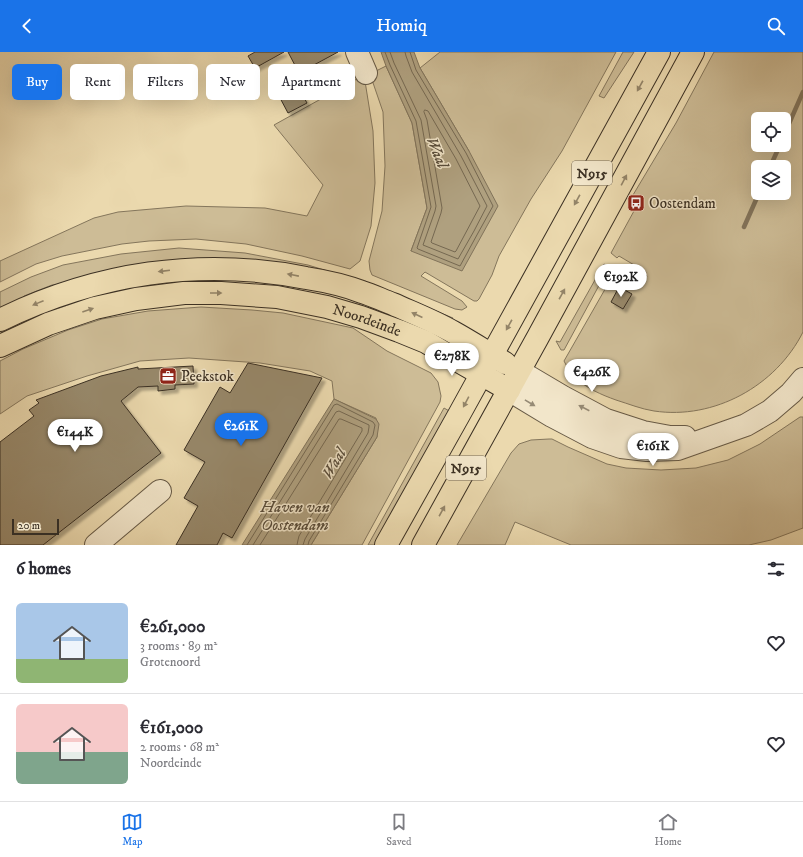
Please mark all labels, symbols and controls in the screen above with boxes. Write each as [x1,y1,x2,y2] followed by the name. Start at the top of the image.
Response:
[16,15,38,37] icon: back
[376,15,427,37] text: Homiq
[765,15,787,37] icon: search
[12,64,62,100] chip: Buy
[70,64,125,100] chip: Rent
[133,64,198,100] chip: Filters
[206,64,260,100] chip: New
[268,64,355,100] chip: Apartment
[637,80,644,92] one-way arrow
[751,112,791,200] map controls
[751,112,791,152] button: locate
[422,134,453,173] water label: Waal
[751,160,791,200] button: layers
[572,161,612,185] road number: N915
[620,174,627,185] one-way arrow
[626,193,646,213] bus stop icon: Oostendam
[574,194,581,206] one-way arrow
[649,194,716,213] place label: Oostendam
[593,264,649,298] pin: €192K
[158,268,170,274] one-way arrow
[604,269,638,285] text: €192K
[287,272,299,278] one-way arrow
[558,288,565,300] one-way arrow
[210,290,223,296] one-way arrow
[330,300,404,341] street label: Noordeinde
[32,301,44,307] one-way arrow
[82,307,94,313] one-way arrow
[411,312,422,318] one-way arrow
[505,319,512,331] one-way arrow
[424,343,480,377] pin: €278K
[434,348,470,364] text: €278K
[564,359,620,393] pin: €426K
[573,364,611,380] text: €426K
[158,366,178,386] office icon: Peekstok
[181,367,234,386] place label: Peekstok
[463,396,470,407] one-way arrow
[524,399,536,406] one-way arrow
[579,405,590,412] one-way arrow
[213,413,269,447] pin: €261K
[224,418,258,434] text: €261K
[47,419,103,453] pin: €144K
[57,424,93,440] text: €144K
[625,433,681,467] pin: €161K
[637,438,669,454] text: €161K
[317,443,351,482] water label: Waal
[446,456,486,480] road number: N915
[259,497,330,535] water label: Haven van Oostendam
[438,505,445,517] one-way arrow
[12,517,59,536] scale bar
[18,519,40,533] text: 20 m
[16,558,71,580] text: 6 homes
[765,558,787,580] icon: filters
[140,616,205,638] text: €261,000
[48,619,96,667] icon: home
[765,632,787,654] icon: heart
[140,638,217,654] text: 3 rooms · 89 m²
[140,654,200,670] text: Grotenoord
[140,717,203,739] text: €161,000
[48,720,96,768] icon: home
[765,733,787,755] icon: heart
[140,739,219,755] text: 2 rooms · 68 m²
[140,755,202,771] text: Noordeinde
[121,811,143,849] tab: Map
[386,811,412,849] tab: Saved
[654,811,682,849] tab: Home

